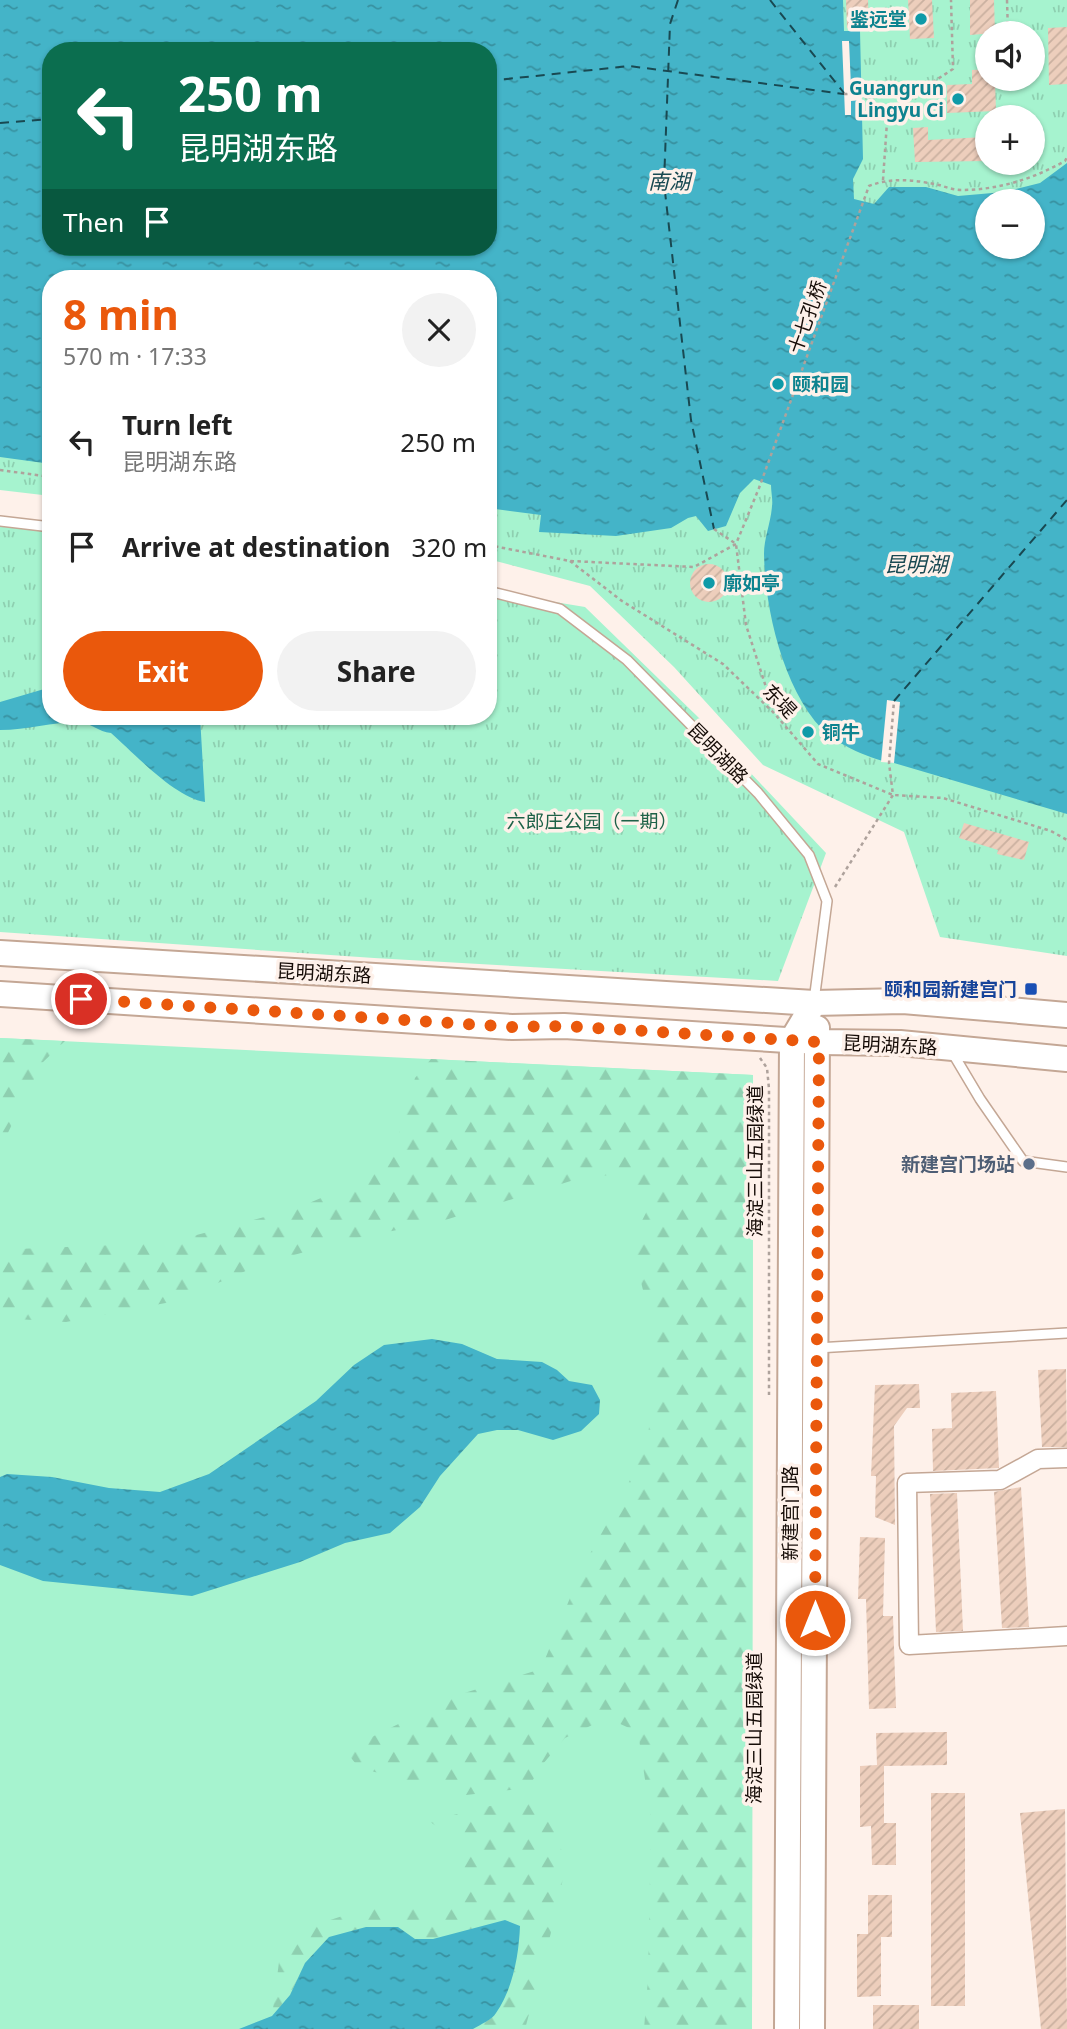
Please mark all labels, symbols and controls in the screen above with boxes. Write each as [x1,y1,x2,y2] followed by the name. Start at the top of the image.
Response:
[850,6,907,32] place label: 鉴远堂
[913,11,929,27] marker: 鉴远堂
[975,21,1045,259] map controls
[975,21,1045,91] button: sound
[178,60,323,126] text: 250 m
[63,70,154,161] icon: left
[849,75,944,123] place label: Guangrun Lingyu Ci
[950,91,966,107] marker: Guangrun Lingyu Ci
[975,105,1045,175] button: +
[178,126,338,169] text: 昆明湖东路
[648,167,693,195] water label: 南湖
[975,189,1045,259] button: −
[138,203,176,241] icon: arrive
[63,204,124,240] text: Then
[782,277,832,357] street label: 十七孔桥
[63,285,179,342] text: 8 min
[402,293,476,367] button: close
[63,340,207,372] text: 570 m · 17:33
[792,371,849,397] place label: 颐和园
[770,376,786,392] marker: 颐和园
[122,407,233,443] text: Turn left
[63,423,101,461] icon: left
[400,424,476,460] text: 250 m
[122,445,237,477] text: 昆明湖东路
[63,528,101,566] icon: arrive
[122,529,391,565] text: Arrive at destination
[412,529,487,565] text: 320 m
[885,550,950,578] water label: 昆明湖
[723,570,780,596] place label: 廓如亭
[701,575,717,591] marker: 廓如亭
[63,631,263,711] button: Exit
[277,631,476,711] button: Share
[757,678,803,724] street label: 东堤
[682,717,754,789] street label: 昆明湖路
[822,719,860,745] place label: 铜牛
[800,724,816,740] marker: 铜牛
[506,808,678,834] park label: 六郎庄公园（一期）
[276,958,372,988] street label: 昆明湖东路
[51,969,111,1029] pin
[884,976,1017,1002] place label: 颐和园新建宫门
[62,980,100,1018] icon: arrive
[1023,981,1039,997] marker: 颐和园新建宫门
[842,1030,938,1060] street label: 昆明湖东路
[742,1085,768,1237] street label: 海淀三山五园绿道
[901,1151,1015,1177] place label: 新建宫门场站
[1021,1156,1037,1172] marker: 新建宫门场站
[777,1465,803,1561] street label: 新建宫门路
[778,1583,852,1657] position arrow
[741,1652,767,1804] street label: 海淀三山五园绿道

